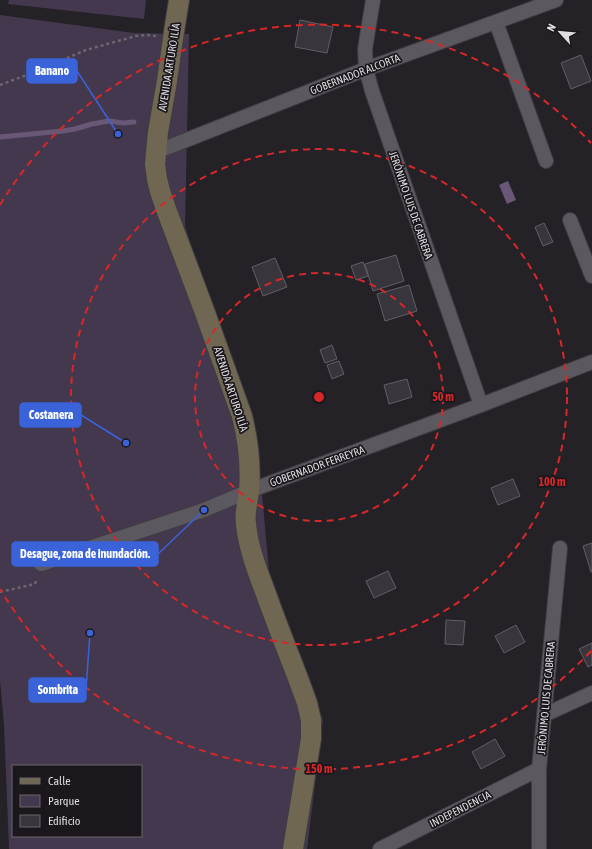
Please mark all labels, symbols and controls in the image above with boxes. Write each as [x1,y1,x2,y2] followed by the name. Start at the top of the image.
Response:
[540,12,580,52] north arrow
[156,22,182,112] street label: AVENIDA ARTURO ILÍA
[544,22,558,33] text: N
[309,51,402,97] street label: GOBERNADOR ALCORTA
[27,59,77,83] callout: Banano
[35,64,69,78] text: Banano
[387,149,435,261] street label: JERÓNIMO LUIS DE CABRERA
[212,345,251,433] street label: AVENIDA ARTURO ILÍA
[312,390,326,404] centre of rings
[432,390,454,404] text: 50 m
[20,403,81,427] callout: Costanera
[29,408,74,422] text: Costanera
[268,443,366,489] street label: GOBERNADOR FERREYRA
[538,475,566,489] text: 100 m
[12,542,158,566] callout: Desague, zona de inundación.
[20,547,150,561] text: Desague, zona de inundación.
[535,640,557,755] street label: JERÓNIMO LUIS DE CABRERA
[29,678,86,702] callout: Sombrita
[38,683,79,697] text: Sombrita
[305,762,333,776] text: 150 m
[12,765,142,837] legend
[48,774,71,788] text: Calle
[427,788,493,830] street label: INDEPENDENCIA
[48,794,80,808] text: Parque
[48,814,81,828] text: Edificio

